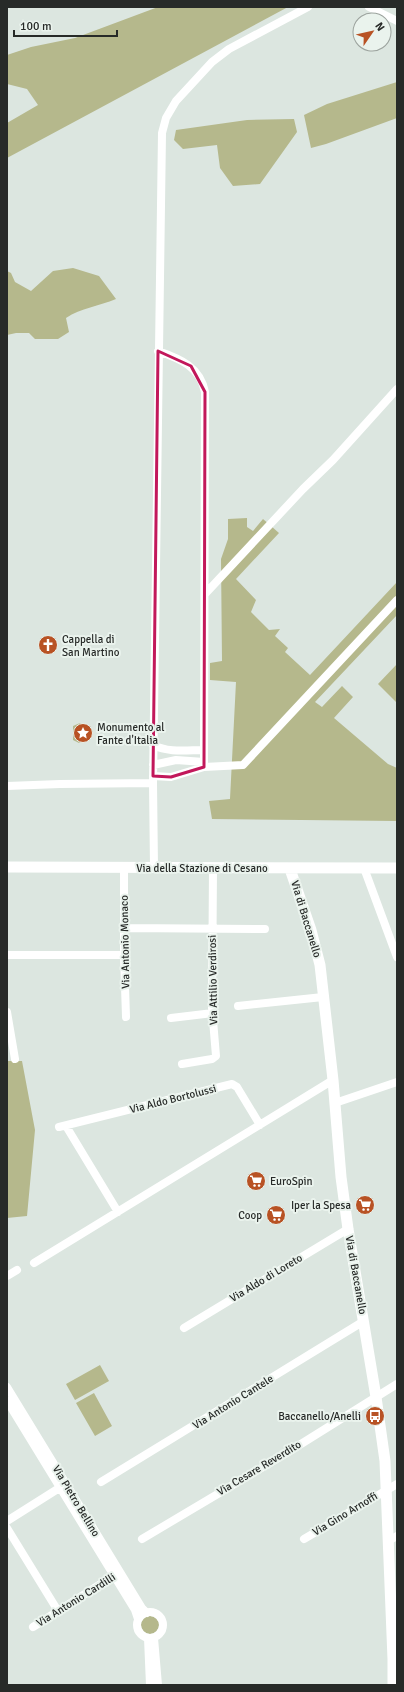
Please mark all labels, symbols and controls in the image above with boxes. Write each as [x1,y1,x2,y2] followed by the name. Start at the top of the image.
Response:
[14,12,117,38] scale bar
[352,12,392,52] north arrow
[20,19,52,34] text: 100 m
[372,20,387,33] text: N
[62,633,120,659] place label: Cappella di San Martino
[37,634,59,656] church icon: Cappella di San Martino
[97,721,165,747] place label: Monumento al Fante d'Italia
[72,722,94,744] place icon: Monumento al Fante d'Italia
[136,862,268,875] street label: Via della Stazione di Cesano
[288,879,324,959] street label: Via di Baccanello
[118,895,132,989] street label: Via Antonio Monaco
[206,935,220,1025] street label: Via Attilio Verdirosi
[128,1082,218,1116] street label: Via Aldo Bortolussi
[245,1170,267,1192] supermarket icon: EuroSpin
[270,1175,313,1188] place label: EuroSpin
[354,1194,376,1216] supermarket icon: Iper la Spesa
[291,1199,351,1212] place label: Iper la Spesa
[265,1204,287,1226] supermarket icon: Coop
[238,1209,262,1222] place label: Coop
[343,1234,369,1316] street label: Via di Baccanello
[227,1251,305,1305] street label: Via Aldo di Loreto
[190,1372,276,1432] street label: Via Antonio Cantele
[364,1405,386,1427] bus stop icon: Baccanello/Anelli
[278,1410,361,1423] place label: Baccanello/Anelli
[215,1438,304,1498] street label: Via Cesare Reverdito
[50,1463,103,1539] street label: Via Pietro Bellino
[310,1489,380,1539] street label: Via Gino Arnoffi
[34,1570,118,1630] street label: Via Antonio Cardilli

